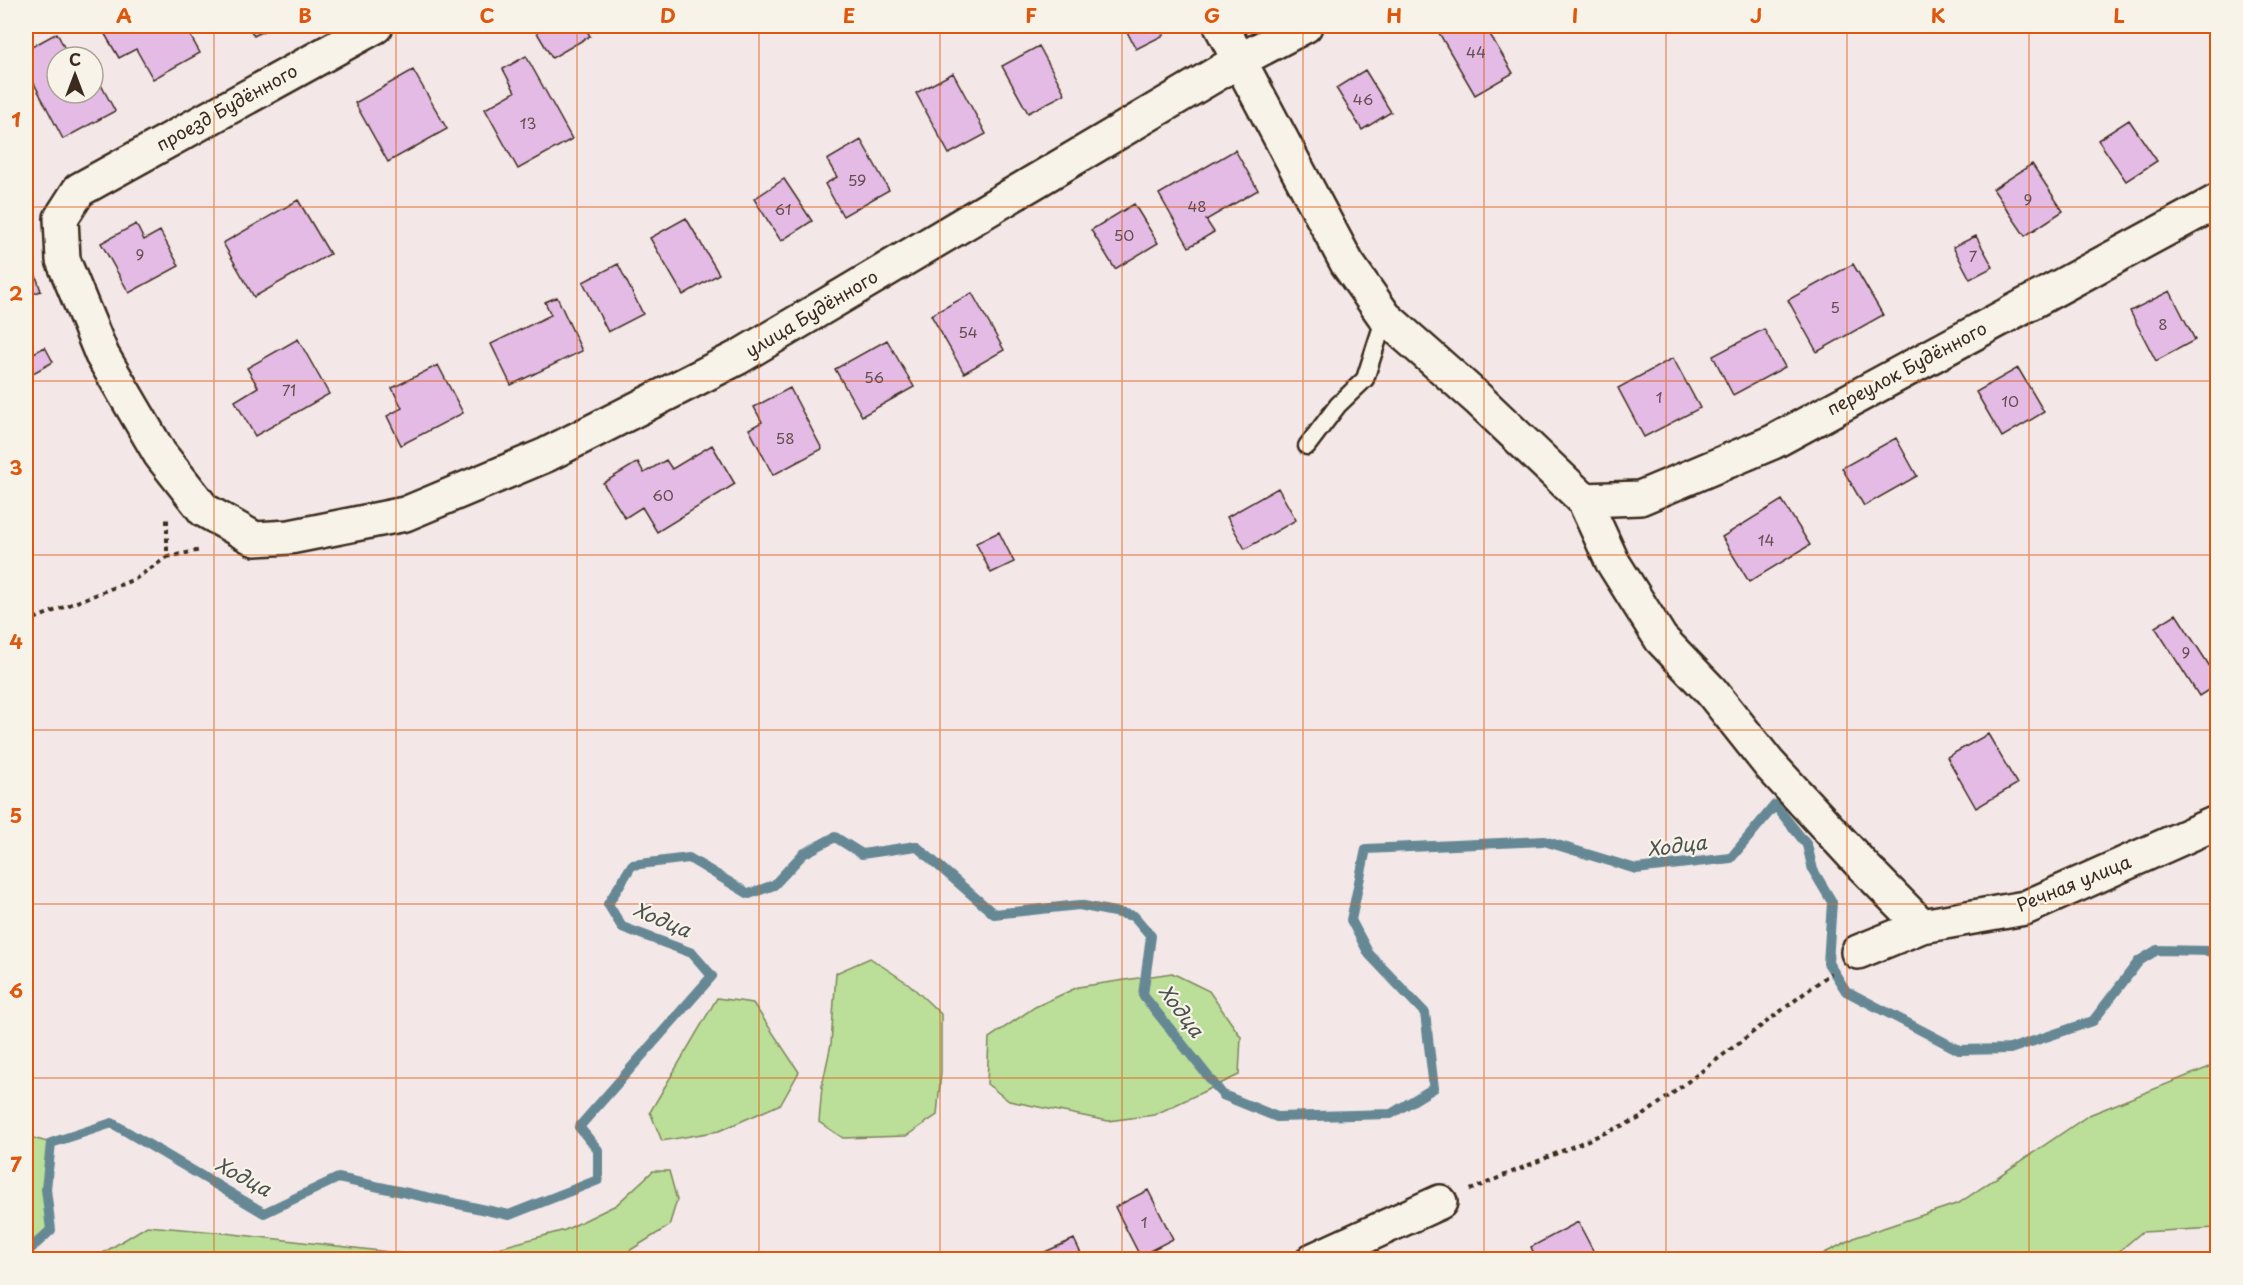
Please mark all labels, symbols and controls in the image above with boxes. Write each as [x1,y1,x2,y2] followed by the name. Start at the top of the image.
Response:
[116,0,132,30] text: A
[298,0,312,30] text: B
[479,0,495,30] text: C
[660,0,676,30] text: D
[843,0,855,30] text: E
[1025,0,1037,30] text: F
[1204,0,1220,30] text: G
[1386,0,1402,30] text: H
[1572,0,1578,30] text: I
[1750,0,1762,30] text: J
[1931,0,1946,30] text: K
[2113,0,2125,30] text: L
[1466,40,1486,63] house number: 44
[45,45,105,105] north arrow
[69,47,81,71] text: С
[150,56,302,157] street label: проезд Будённого
[1353,87,1373,110] house number: 46
[11,104,21,134] text: 1
[520,111,536,134] house number: 13
[848,168,866,191] house number: 59
[2024,187,2032,210] house number: 9
[1187,194,1207,217] house number: 48
[775,197,791,220] house number: 61
[1114,223,1134,246] house number: 50
[136,242,144,265] house number: 9
[1969,244,1978,267] house number: 7
[740,262,883,363] street label: улица Будённого
[9,278,23,308] text: 2
[1830,295,1840,318] house number: 5
[2158,312,2168,335] house number: 8
[1821,314,1991,421] street label: переулок Будённого
[958,320,978,343] house number: 54
[864,365,884,388] house number: 56
[282,378,296,401] house number: 71
[1656,385,1662,408] house number: 1
[2001,389,2019,412] house number: 10
[775,426,795,449] house number: 58
[9,452,23,482] text: 3
[652,483,674,506] house number: 60
[1758,528,1774,551] house number: 14
[9,626,23,656] text: 4
[2182,640,2190,663] house number: 9
[10,800,22,830] text: 5
[1645,826,1709,864] water label: Ходца
[2012,847,2135,918] street label: Речная улица
[629,894,696,945] water label: Ходца
[9,975,23,1005] text: 6
[1152,978,1212,1044] water label: Ходца
[10,1149,22,1179] text: 7
[210,1149,277,1204] water label: Ходца
[1141,1210,1147,1233] house number: 1

